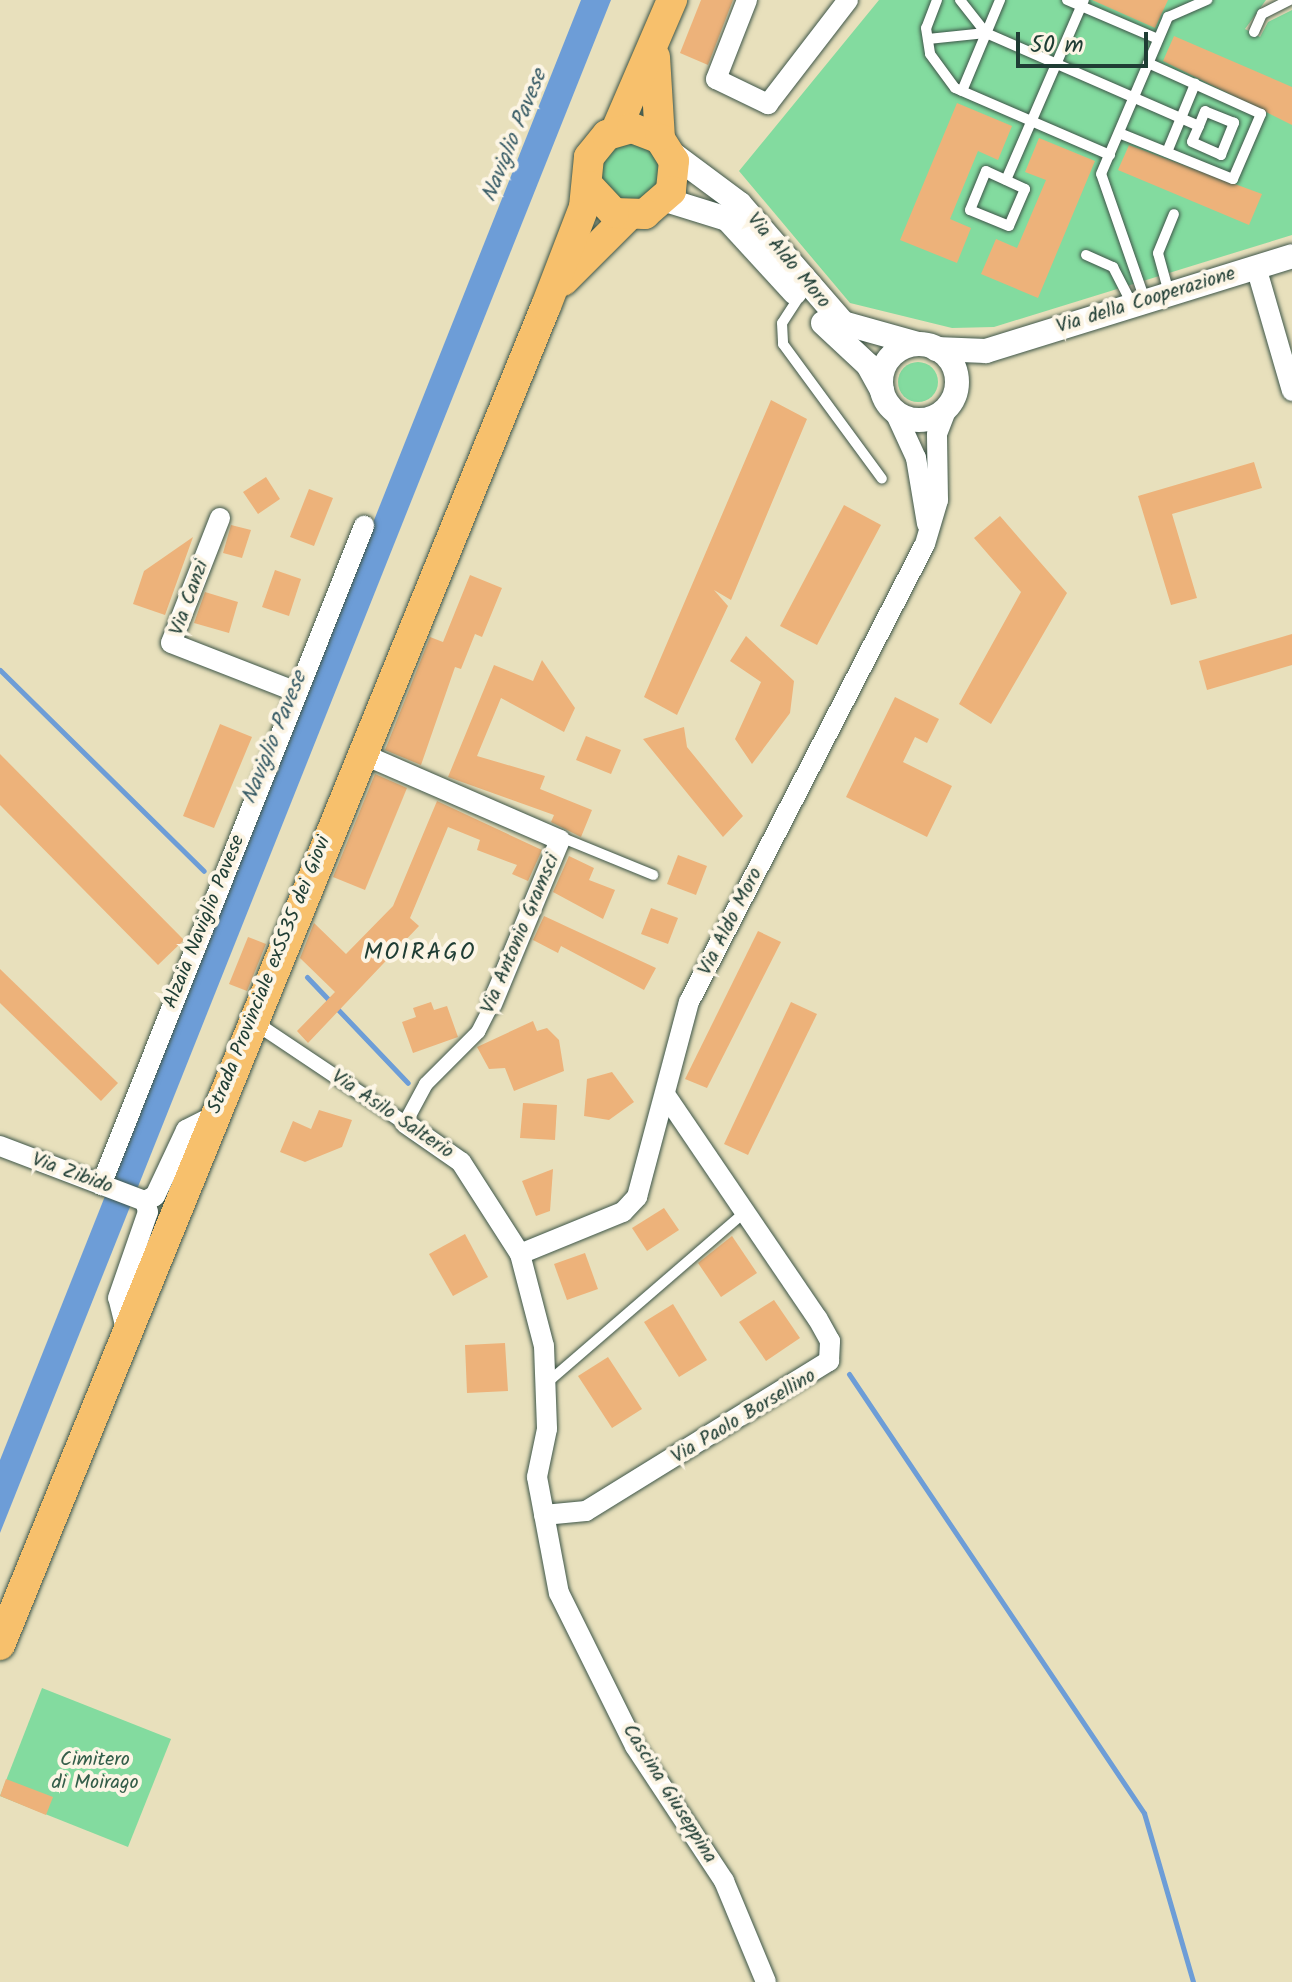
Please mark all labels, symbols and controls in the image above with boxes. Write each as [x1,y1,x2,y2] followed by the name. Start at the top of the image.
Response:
[1020,16,1152,66] scale bar
[1030,26,1084,65] text: 50 m
[476,66,554,206] water label: Naviglio Pavese
[741,208,835,314] street label: Via Aldo Moro
[1054,262,1238,340] street label: Via della Cooperazione
[165,557,215,639] street label: Via Canzi
[236,668,314,808] water label: Naviglio Pavese
[159,832,251,1012] street label: Alzaia Naviglio Pavese
[203,833,337,1117] street label: Strada Provinciale exSS35 dei Giovi
[476,850,566,1018] street label: Via Antonio Gramsci
[694,864,768,980] street label: Via Aldo Moro
[363,939,477,967] district label: MOIRAGO
[326,1065,458,1165] street label: Via Asilo Salterio
[28,1148,116,1200] street label: Via Zibido
[667,1364,821,1470] street label: Via Paolo Borsellino
[617,1720,721,1868] street label: Cascina Giuseppina
[52,1748,138,1795] park label: Cimitero di Moirago

